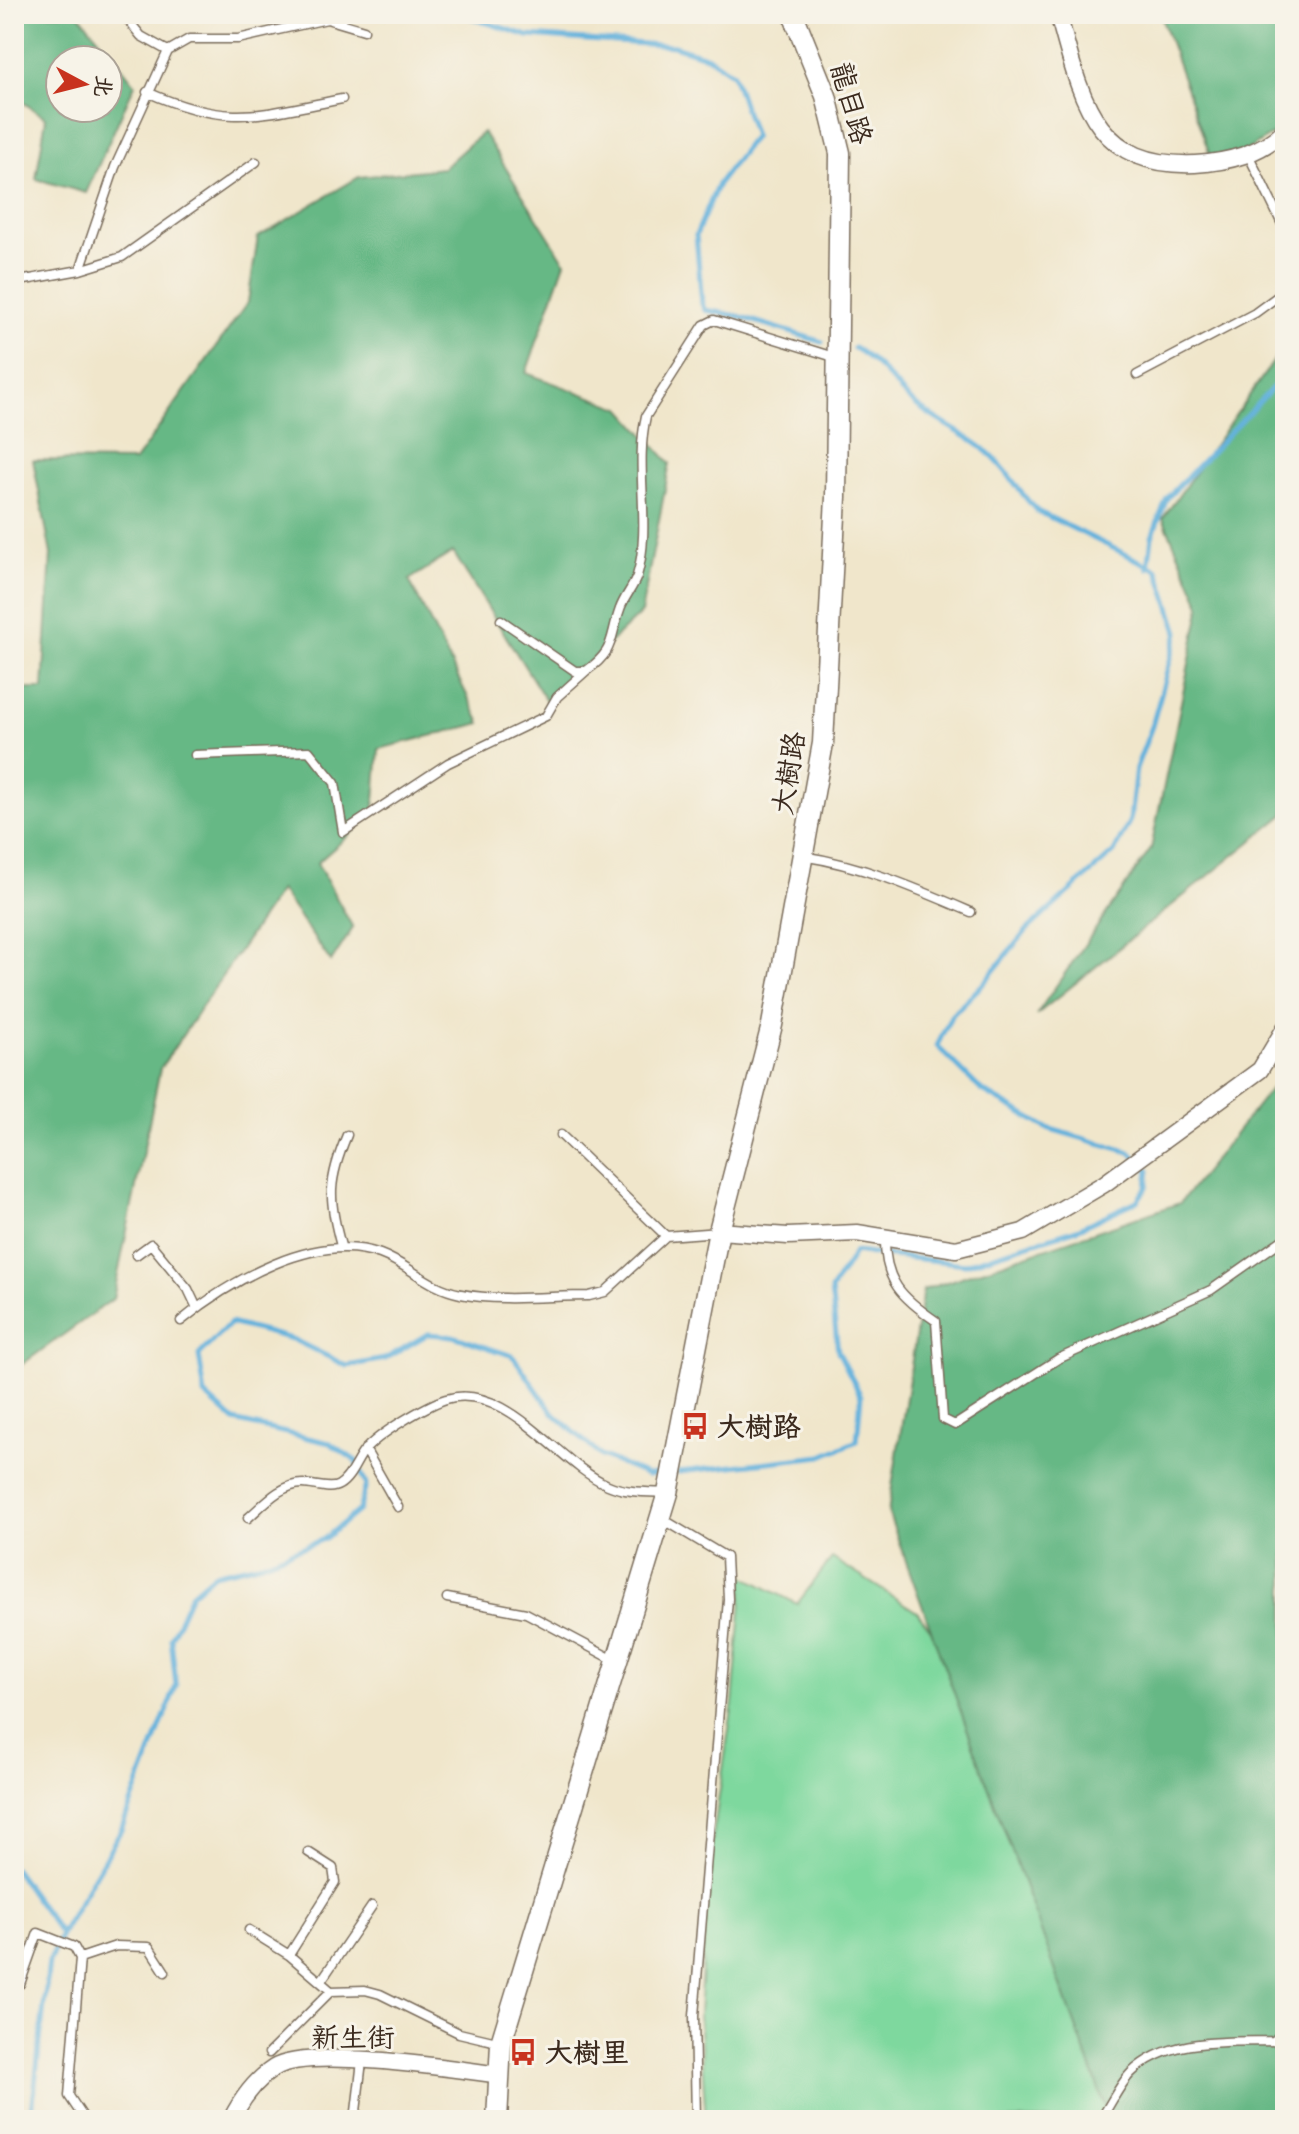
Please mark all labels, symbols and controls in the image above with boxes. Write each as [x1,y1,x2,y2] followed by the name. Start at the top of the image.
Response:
[44,44,124,124] north arrow
[823,58,880,148] street label: 龍目路
[88,74,118,99] text: 北
[765,729,812,817] street label: 大樹路
[717,1409,801,1444] place label: 大樹路
[680,1411,710,1441] bus stop icon: 大樹路
[311,2020,395,2055] street label: 新生街
[545,2035,629,2070] place label: 大樹里
[508,2037,538,2067] bus stop icon: 大樹里

